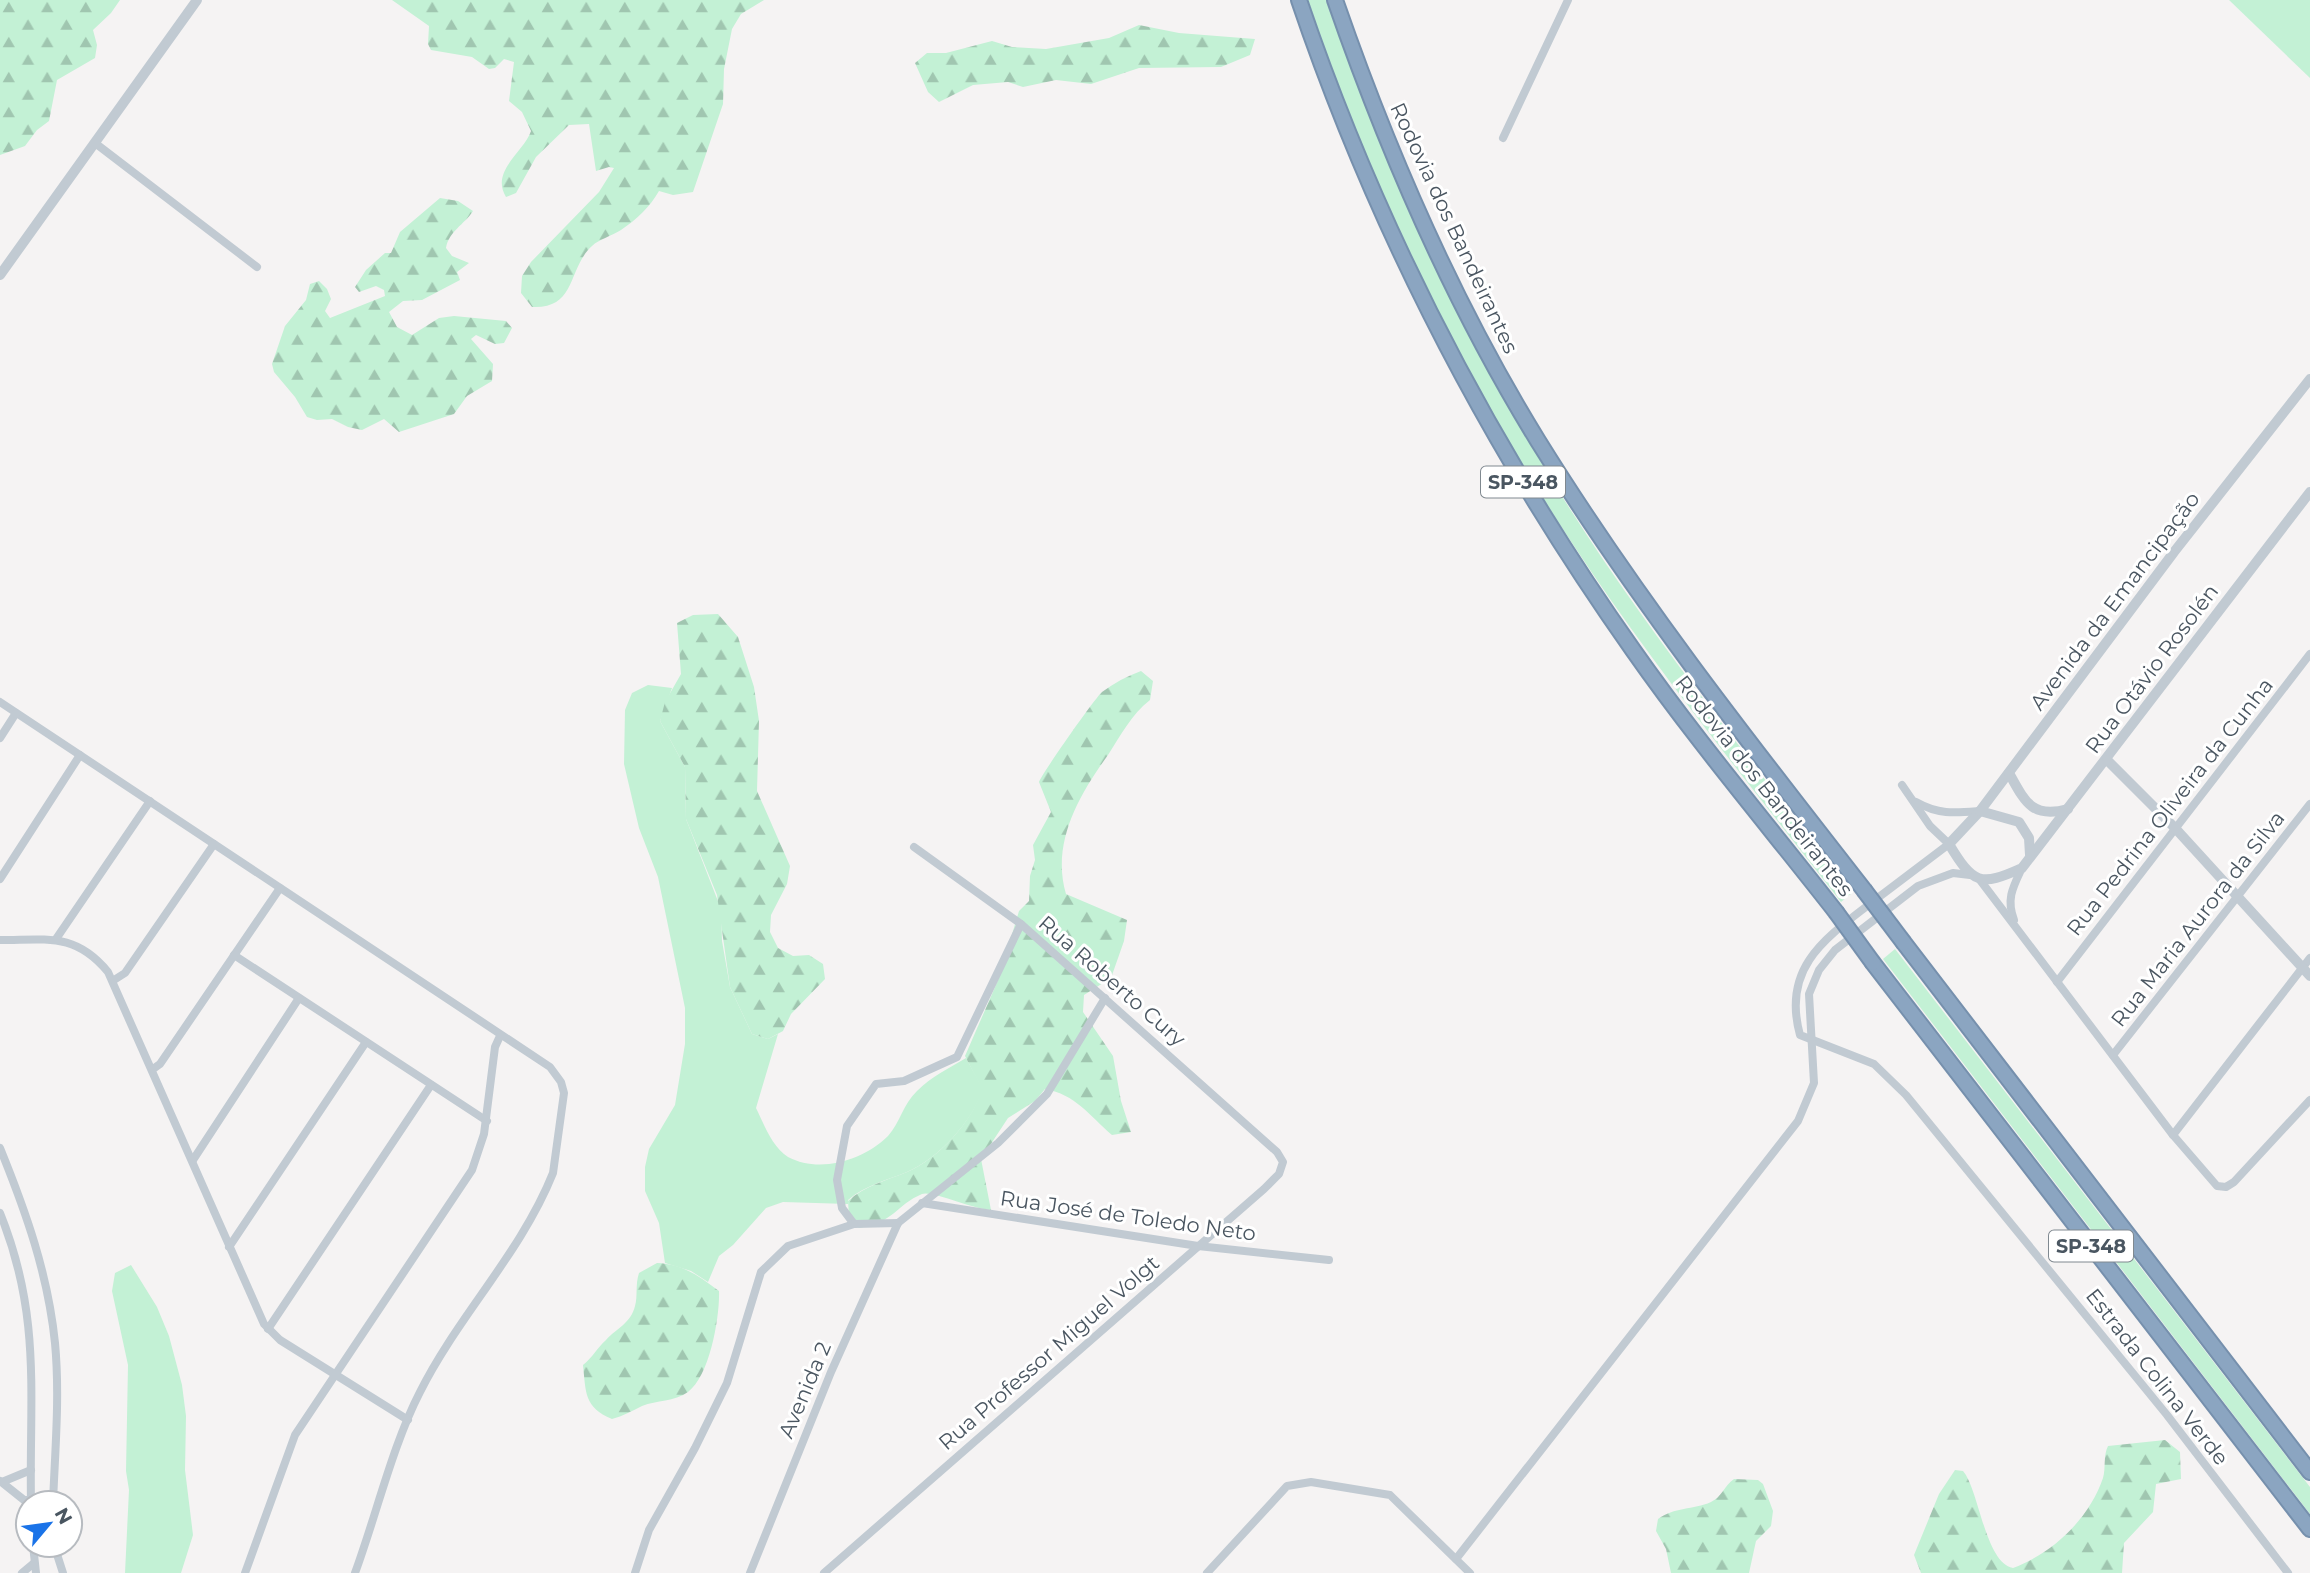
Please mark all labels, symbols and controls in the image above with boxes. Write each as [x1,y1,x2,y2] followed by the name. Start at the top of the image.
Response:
[1385,98,1524,357] street label: Rodovia dos Bandeirantes
[1481,467,1565,498] road number: SP-348
[2024,487,2205,715] street label: Avenida da Emancipação
[2080,579,2223,758] street label: Rua Otávio Rosolén
[1670,670,1859,901] street label: Rodovia dos Bandeirantes
[2061,673,2278,941] street label: Rua Pedrina Oliveira da Cunha
[2106,806,2290,1032] street label: Rua Maria Aurora da Silva
[1034,910,1191,1052] street label: Rua Roberto Cury
[999,1185,1258,1246] street label: Rua José de Toledo Neto
[2049,1230,2133,1262] road number: SP-348
[933,1250,1164,1455] street label: Rua Professor Miguel Volgt
[2081,1284,2234,1470] street label: Estrada Colina Verde
[773,1338,836,1442] street label: Avenida 2
[14,1489,84,1559] north arrow
[50,1504,77,1528] text: N

